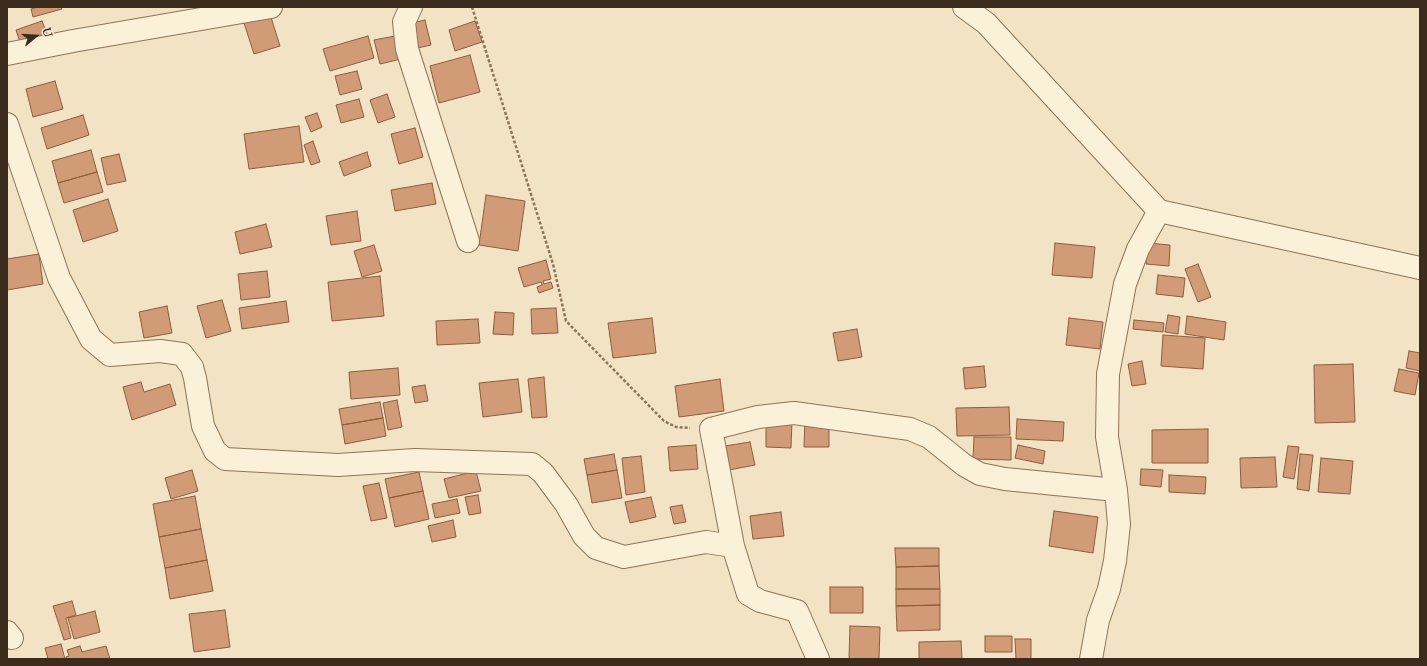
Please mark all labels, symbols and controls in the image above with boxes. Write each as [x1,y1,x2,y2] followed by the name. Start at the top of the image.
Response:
[16,16,56,56] north arrow
[39,26,56,39] text: U

